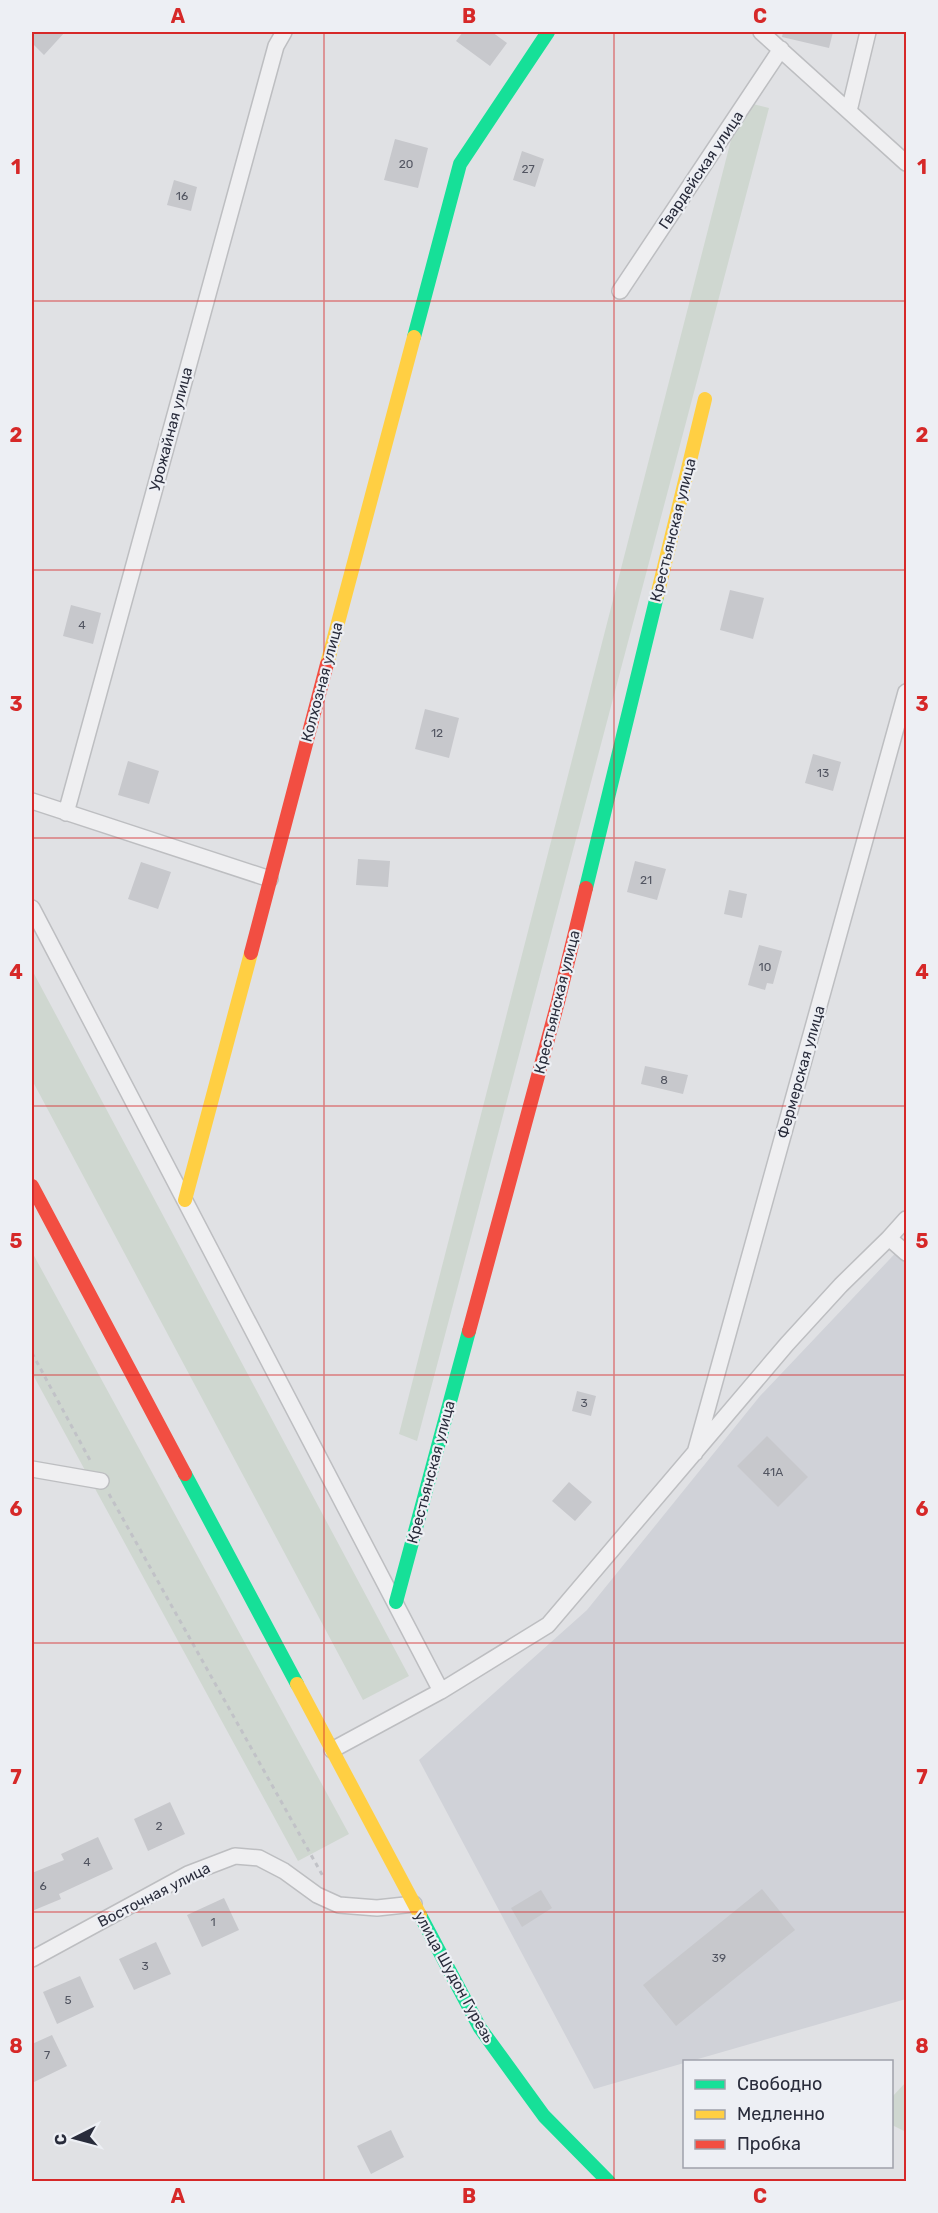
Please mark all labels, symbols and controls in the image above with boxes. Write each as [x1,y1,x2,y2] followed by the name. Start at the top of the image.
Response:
[171,4,186,28] text: A
[462,4,476,28] text: B
[753,4,767,28] text: C
[655,108,747,232] street label: Гвардейская улица
[11,155,21,179] text: 1
[917,155,927,179] text: 1
[399,157,413,171] house number: 20
[521,162,535,176] house number: 27
[176,189,188,203] house number: 16
[146,365,196,493] street label: Урожайная улица
[10,423,23,447] text: 2
[916,423,929,447] text: 2
[646,456,700,604] street label: Крестьянская улица
[78,618,86,632] house number: 4
[297,620,347,744] street label: Колхозная улица
[9,692,23,716] text: 3
[915,692,929,716] text: 3
[431,726,443,740] house number: 12
[817,766,829,780] house number: 13
[640,873,652,887] house number: 21
[530,928,584,1076] street label: Крестьянская улица
[9,960,23,984] text: 4
[759,960,771,974] house number: 10
[915,960,929,984] text: 4
[773,1004,829,1140] street label: Фермерская улица
[660,1073,668,1087] house number: 8
[10,1229,23,1253] text: 5
[916,1229,929,1253] text: 5
[580,1396,588,1410] house number: 3
[403,1399,459,1545] street label: Крестьянская улица
[763,1465,783,1479] house number: 41А
[9,1497,23,1521] text: 6
[915,1497,929,1521] text: 6
[10,1765,22,1789] text: 7
[916,1765,928,1789] text: 7
[155,1819,163,1833] house number: 2
[83,1855,91,1869] house number: 4
[95,1859,213,1931] street label: Восточная улица
[39,1879,47,1893] house number: 6
[410,1908,498,2046] street label: улица Шудон Гурезь
[210,1915,216,1929] house number: 1
[712,1951,726,1965] house number: 39
[141,1959,149,1973] house number: 3
[64,1993,72,2007] house number: 5
[9,2034,23,2058] text: 8
[915,2034,929,2058] text: 8
[44,2048,50,2062] house number: 7
[683,2060,893,2168] legend
[737,2073,822,2095] text: Свободно
[737,2103,825,2125] text: Медленно
[45,2108,105,2168] north arrow
[51,2133,71,2146] text: С
[737,2133,801,2155] text: Пробка
[171,2184,186,2208] text: A
[462,2184,476,2208] text: B
[753,2184,767,2208] text: C

